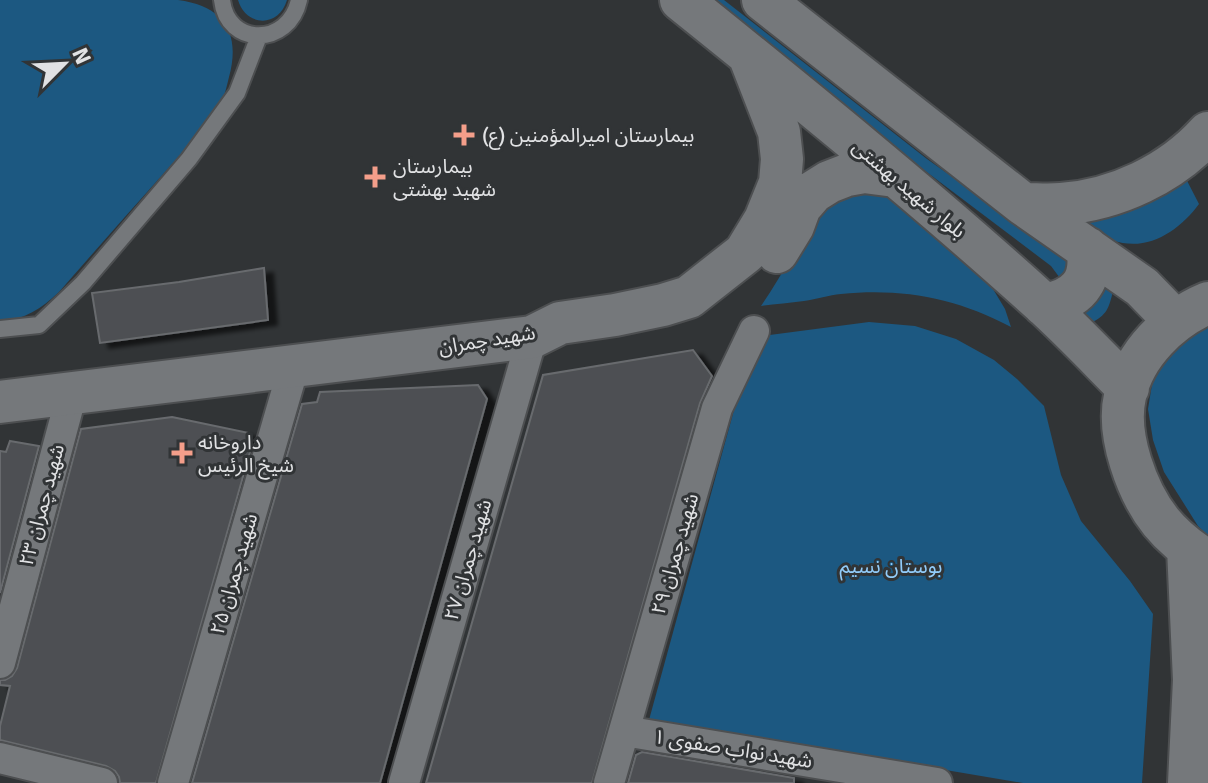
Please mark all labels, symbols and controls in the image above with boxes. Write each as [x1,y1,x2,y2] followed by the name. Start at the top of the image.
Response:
[24,24,104,104] north arrow
[66,44,97,69] text: N
[482,123,694,150] place label: بیمارستان امیرالمؤمنین (ع)
[453,124,475,146] marker: بیمارستان امیرالمؤمنین (ع)
[847,134,971,244] street label: بلوار شهید بهشتی
[393,154,496,202] place label: بیمارستان شهید بهشتی
[364,166,386,188] marker: بیمارستان شهید بهشتی
[437,320,537,360] street label: شهید چمران
[198,430,294,480] place label: داروخانه شیخ الرئیس
[14,441,70,569] street label: شهید چمران ۲۳
[173,444,191,462] marker: داروخانه شیخ الرئیس
[646,491,704,617] street label: شهید چمران ۲۹
[439,497,497,623] street label: شهید چمران ۲۷
[205,511,263,637] street label: شهید چمران ۲۵
[840,554,942,581] park label: بوستان نسیم
[652,724,814,774] street label: شهید نواب صفوی ۱

